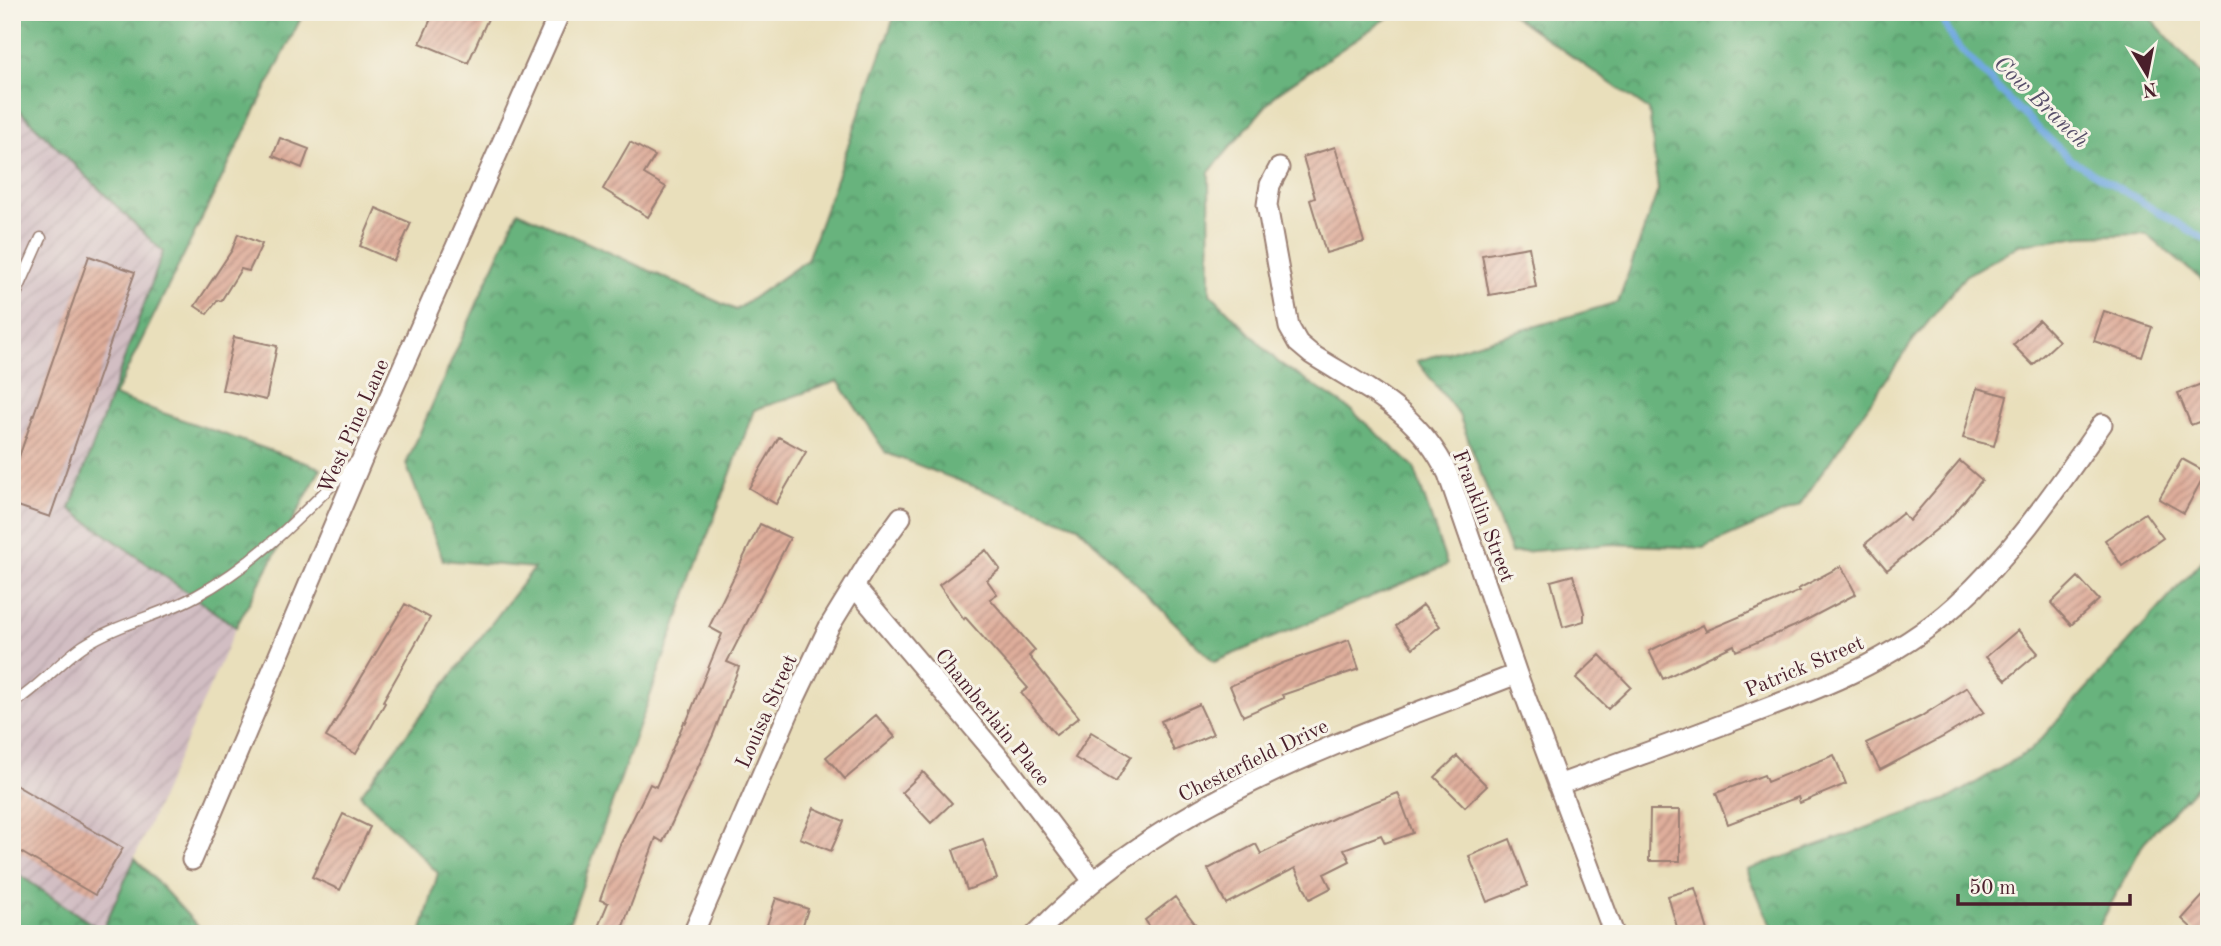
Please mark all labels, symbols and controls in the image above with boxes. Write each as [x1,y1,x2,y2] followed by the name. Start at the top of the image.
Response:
[2112,38,2182,108] north arrow
[1989,52,2093,153] water label: Cow Branch
[2140,78,2158,99] text: N
[315,356,393,497] street label: West Pine Lane
[1448,448,1517,585] street label: Franklin Street
[1742,633,1867,702] street label: Patrick Street
[930,645,1053,790] street label: Chamberlain Place
[733,651,802,772] street label: Louisa Street
[1176,716,1332,807] street label: Chesterfield Drive
[1958,862,2130,906] scale bar
[1969,878,2016,899] text: 50 m

